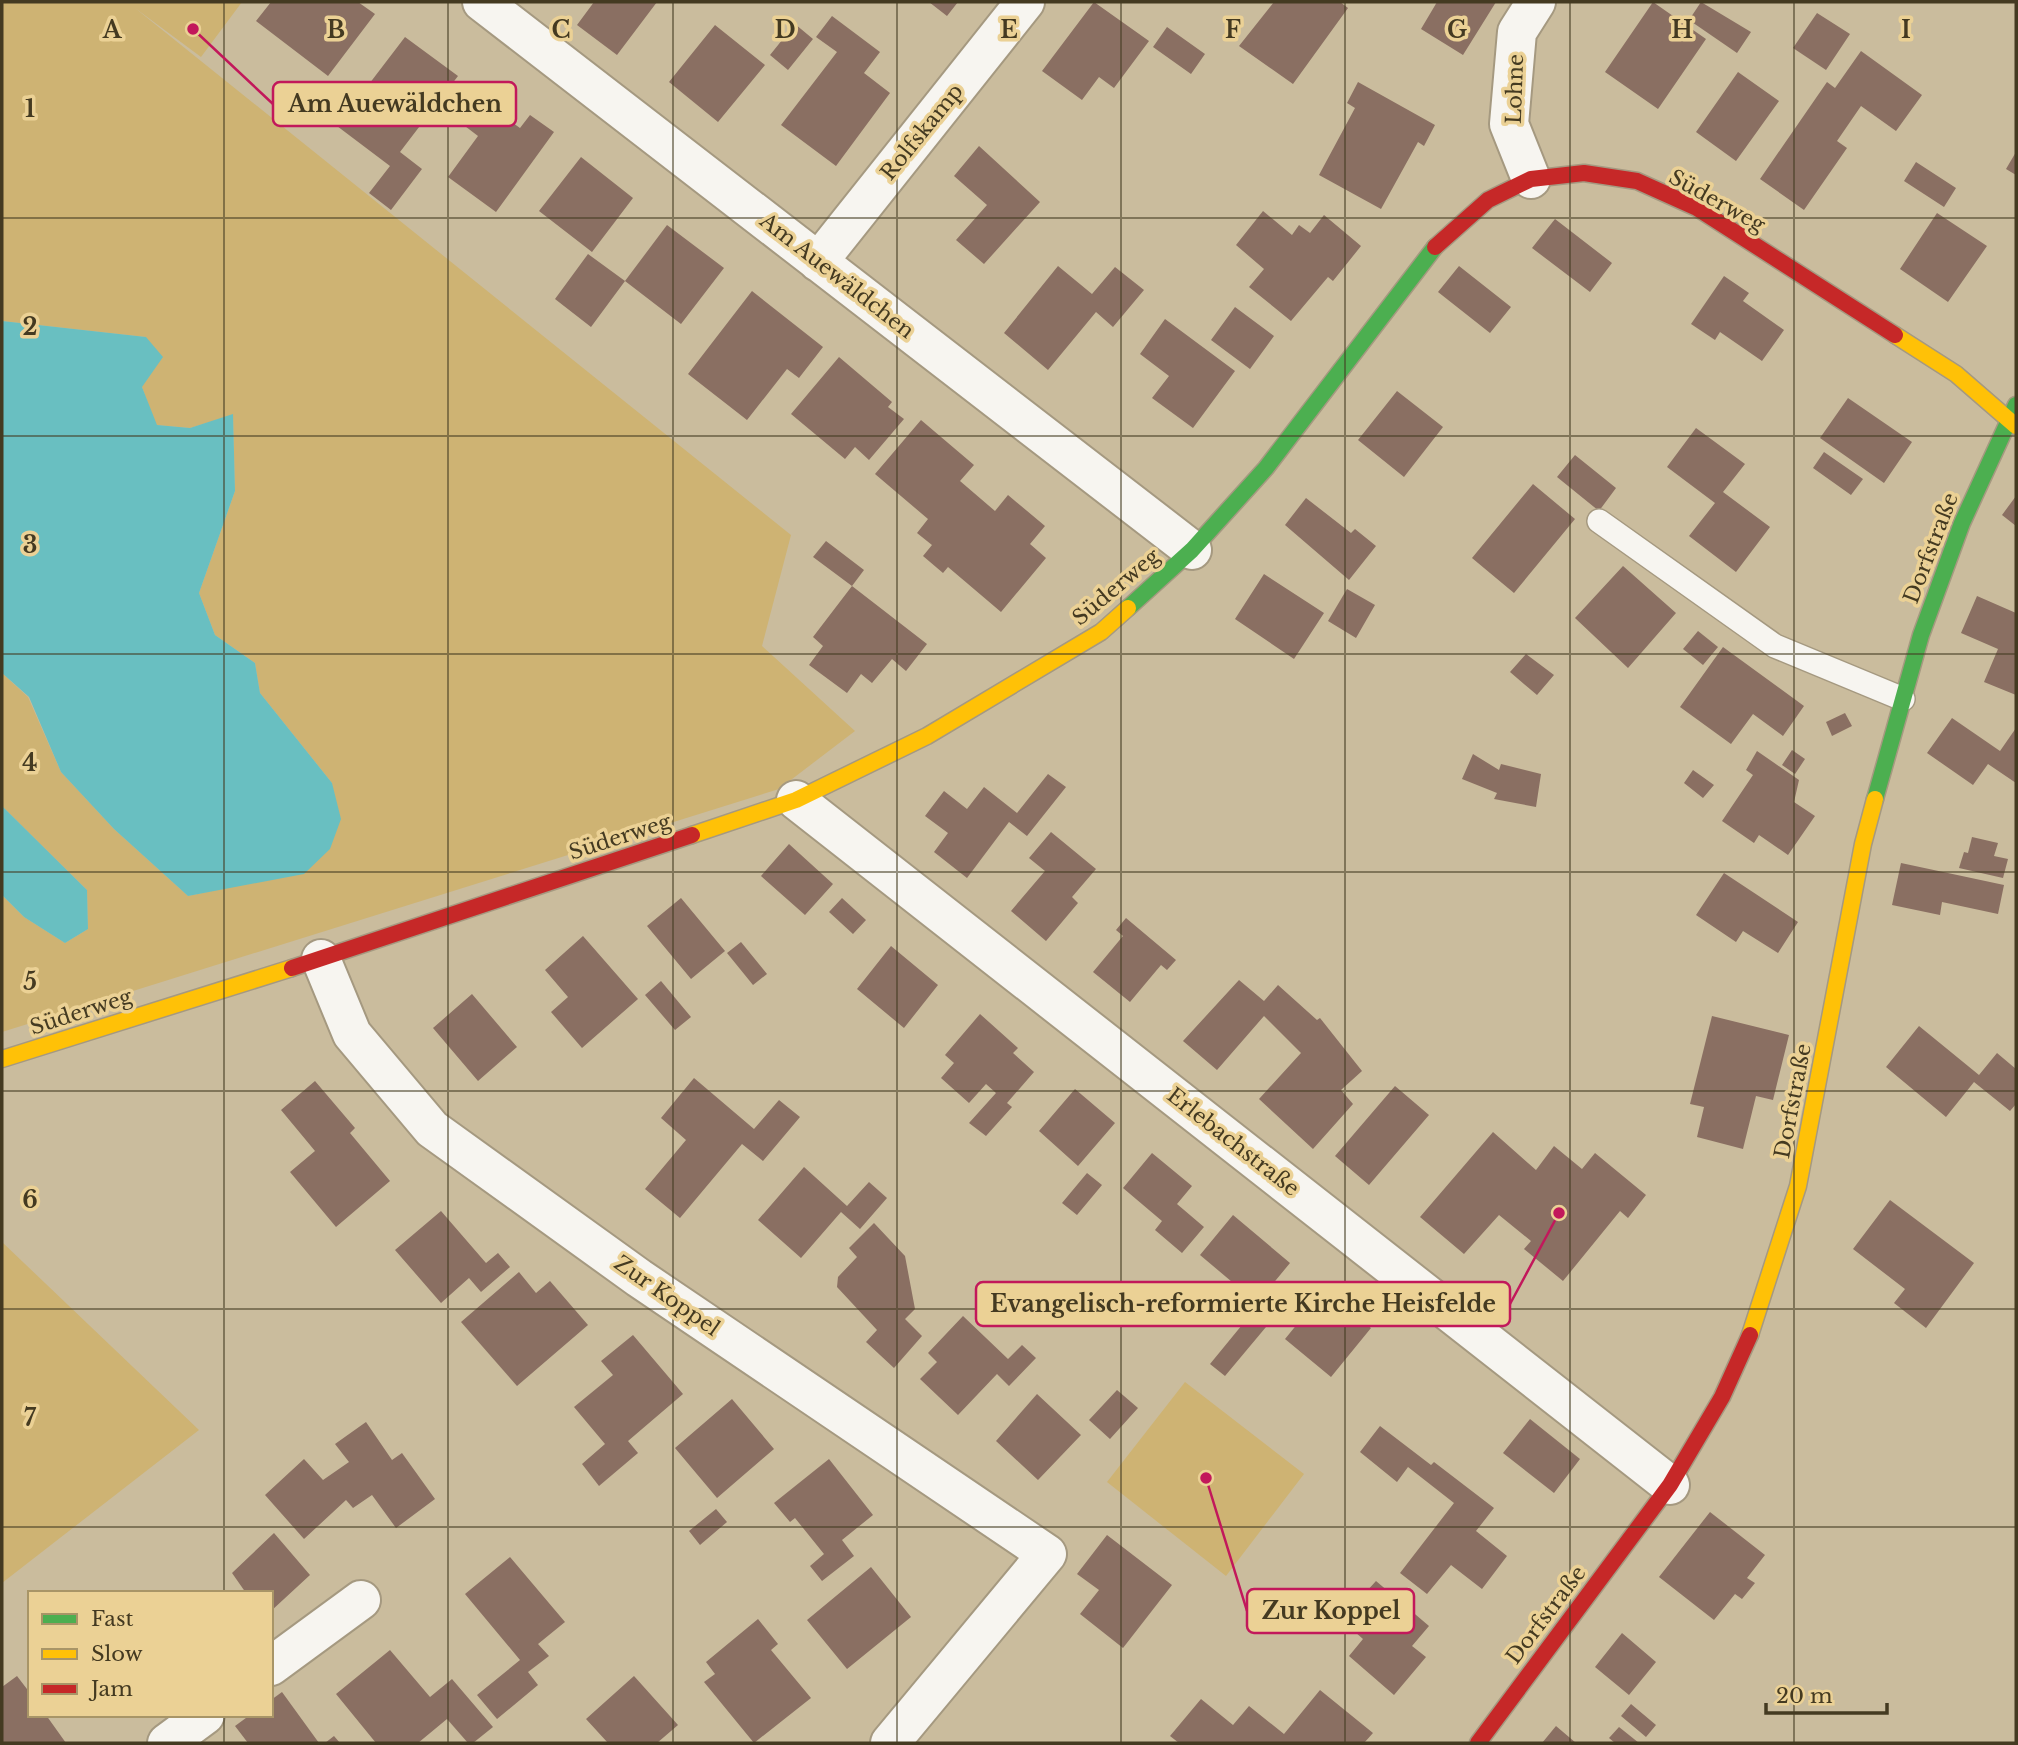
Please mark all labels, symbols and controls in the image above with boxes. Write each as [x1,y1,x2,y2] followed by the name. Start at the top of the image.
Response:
[102,16,123,44] text: A
[327,16,345,44] text: B
[552,16,570,44] text: C
[774,16,796,44] text: D
[1000,16,1018,44] text: E
[1225,16,1241,44] text: F
[1447,16,1467,44] text: G
[1671,16,1693,44] text: H
[1901,16,1911,44] text: I
[1501,54,1529,124] street label: Lohne
[875,79,969,185] street label: Rolfskamp
[273,82,516,126] callout: Am Auewäldchen
[287,90,502,118] text: Am Auewäldchen
[25,95,35,123] text: 1
[1664,164,1770,238] street label: Süderweg
[754,207,919,344] street label: Am Auewäldchen
[23,313,37,341] text: 2
[1898,489,1964,607] street label: Dorfstraße
[23,531,37,559] text: 3
[1067,543,1165,631] street label: Süderweg
[22,749,38,777] text: 4
[566,808,675,866] street label: Süderweg
[23,968,37,996] text: 5
[27,983,136,1041] street label: Süderweg
[1769,1041,1817,1161] street label: Dorfstraße
[1162,1082,1304,1202] street label: Erlebachstraße
[22,1186,38,1214] text: 6
[609,1250,725,1342] street label: Zur Koppel
[976,1282,1510,1326] callout: Evangelisch-reformierte Kirche Heisfelde
[990,1290,1496,1318] text: Evangelisch-reformierte Kirche Heisfelde
[24,1404,37,1432] text: 7
[1501,1561,1591,1669] street label: Dorfstraße
[1247,1589,1414,1633] callout: Zur Koppel
[28,1591,273,1717] legend
[1262,1597,1400,1625] text: Zur Koppel
[91,1606,133,1632] text: Fast
[91,1641,143,1667] text: Slow
[1766,1672,1887,1716] scale bar
[88,1676,133,1702] text: Jam
[1776,1683,1833,1709] text: 20 m

